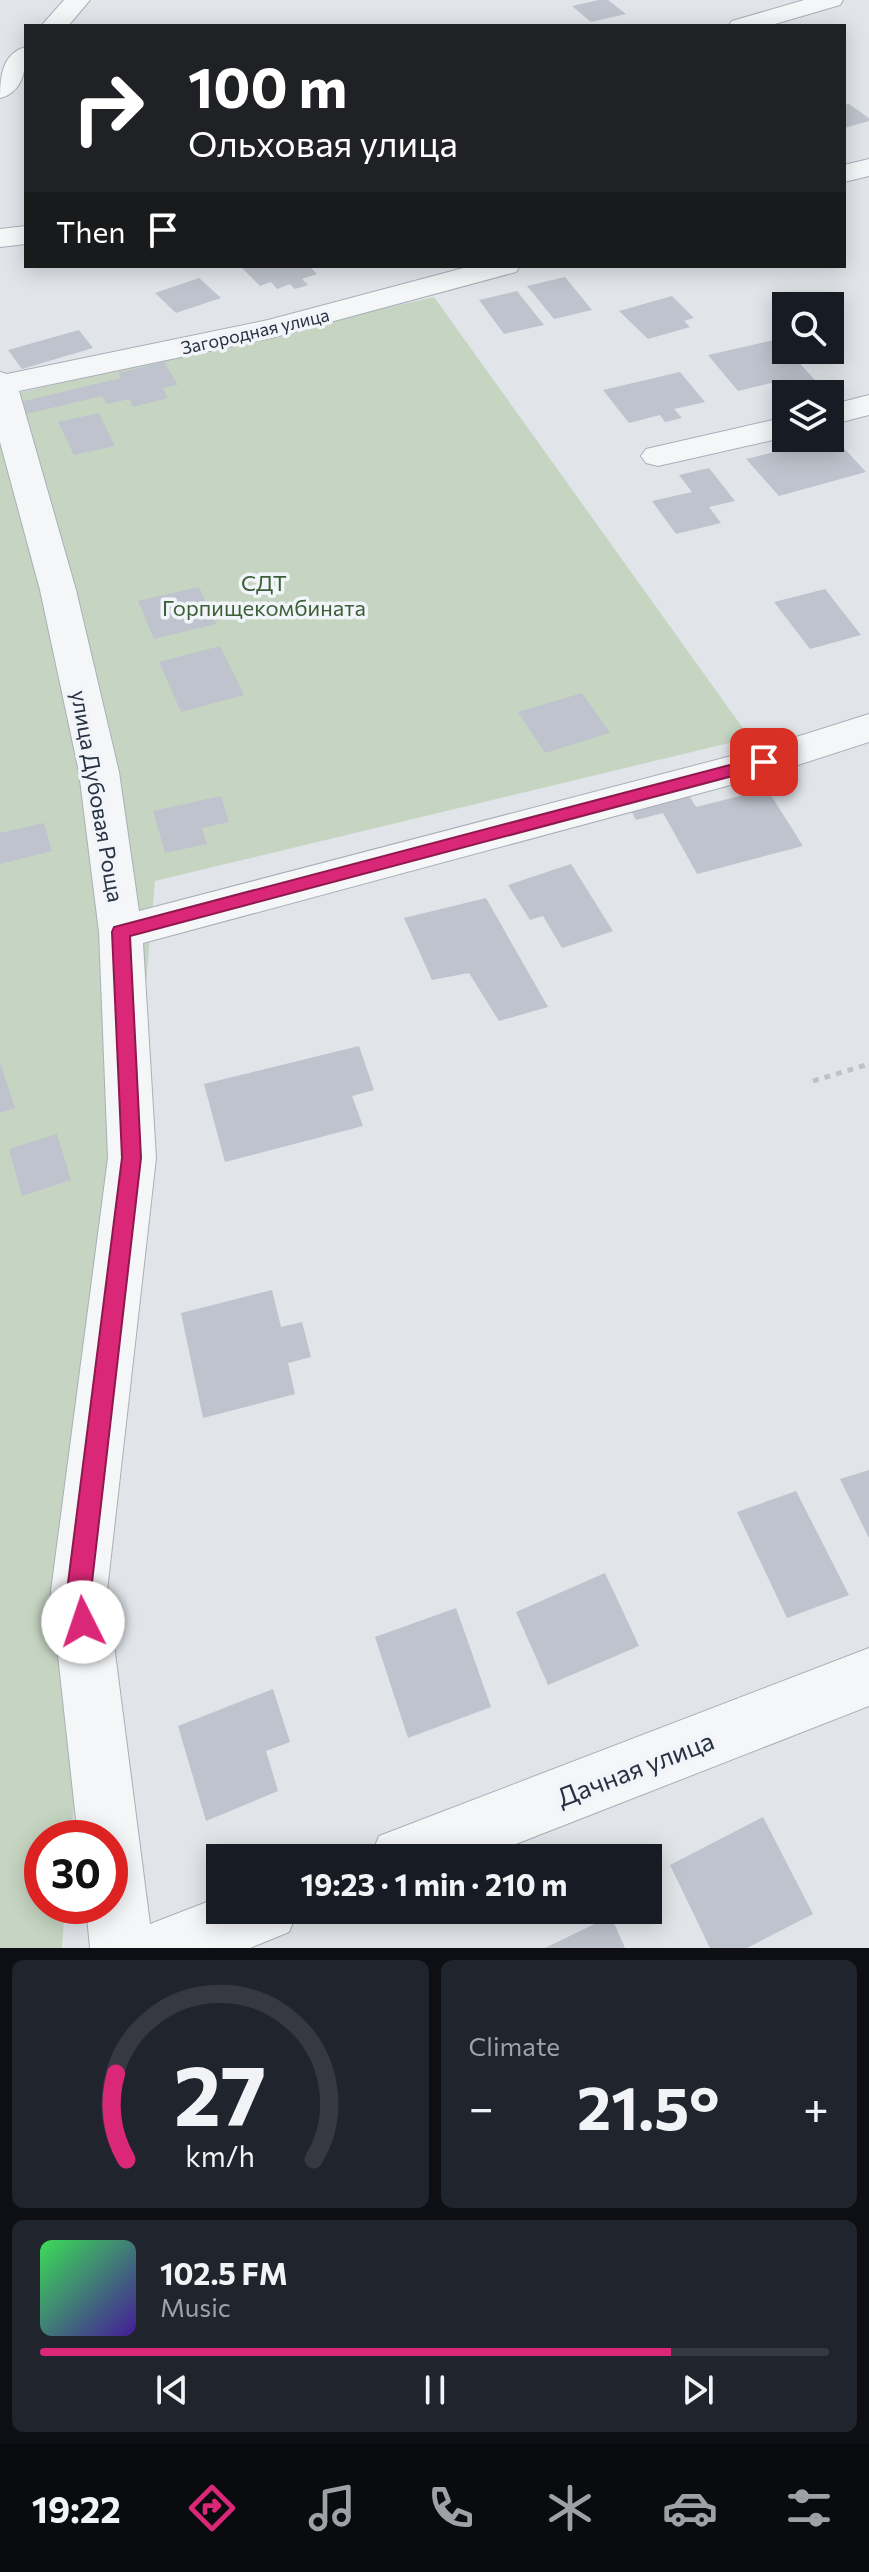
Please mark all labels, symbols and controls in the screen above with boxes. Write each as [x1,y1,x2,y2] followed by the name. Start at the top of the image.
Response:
[188,51,347,120] text: 100 m
[56,56,160,160] icon: right
[188,120,458,164] text: Ольховая улица
[141,208,185,252] icon: arrive
[56,212,125,249] text: Then
[772,292,844,452] map controls
[772,292,844,364] button: search
[179,303,331,359] street label: Загородная улица
[772,380,844,452] button: layers
[162,569,366,621] park label: СДТ Горпищекомбината
[66,688,130,904] street label: улица Дубовая Роща
[730,728,798,796] pin
[742,740,786,784] icon: arrive
[41,1580,125,1664] position arrow
[552,1724,718,1812] street label: Дачная улица
[24,1820,128,1924] speed limit sign: 30
[300,1865,568,1902] text: 19:23 · 1 min · 210 m
[469,2030,560,2061] text: Climate
[174,2041,267,2143] text: 27
[577,2069,720,2142] text: 21.5°
[469,2079,494,2133] text: −
[803,2079,829,2133] text: +
[185,2138,255,2173] text: km/h
[160,2254,288,2291] text: 102.5 FM
[160,2291,231,2322] text: Music
[150,2368,194,2412] icon: previous
[413,2368,457,2412] icon: pause
[676,2368,720,2412] icon: next
[184,2480,240,2536] icon: directions
[304,2480,360,2536] icon: music
[423,2480,479,2536] icon: phone
[542,2480,598,2536] icon: climate
[662,2480,718,2536] icon: car
[781,2480,837,2536] icon: filters
[32,2486,121,2530] text: 19:22

